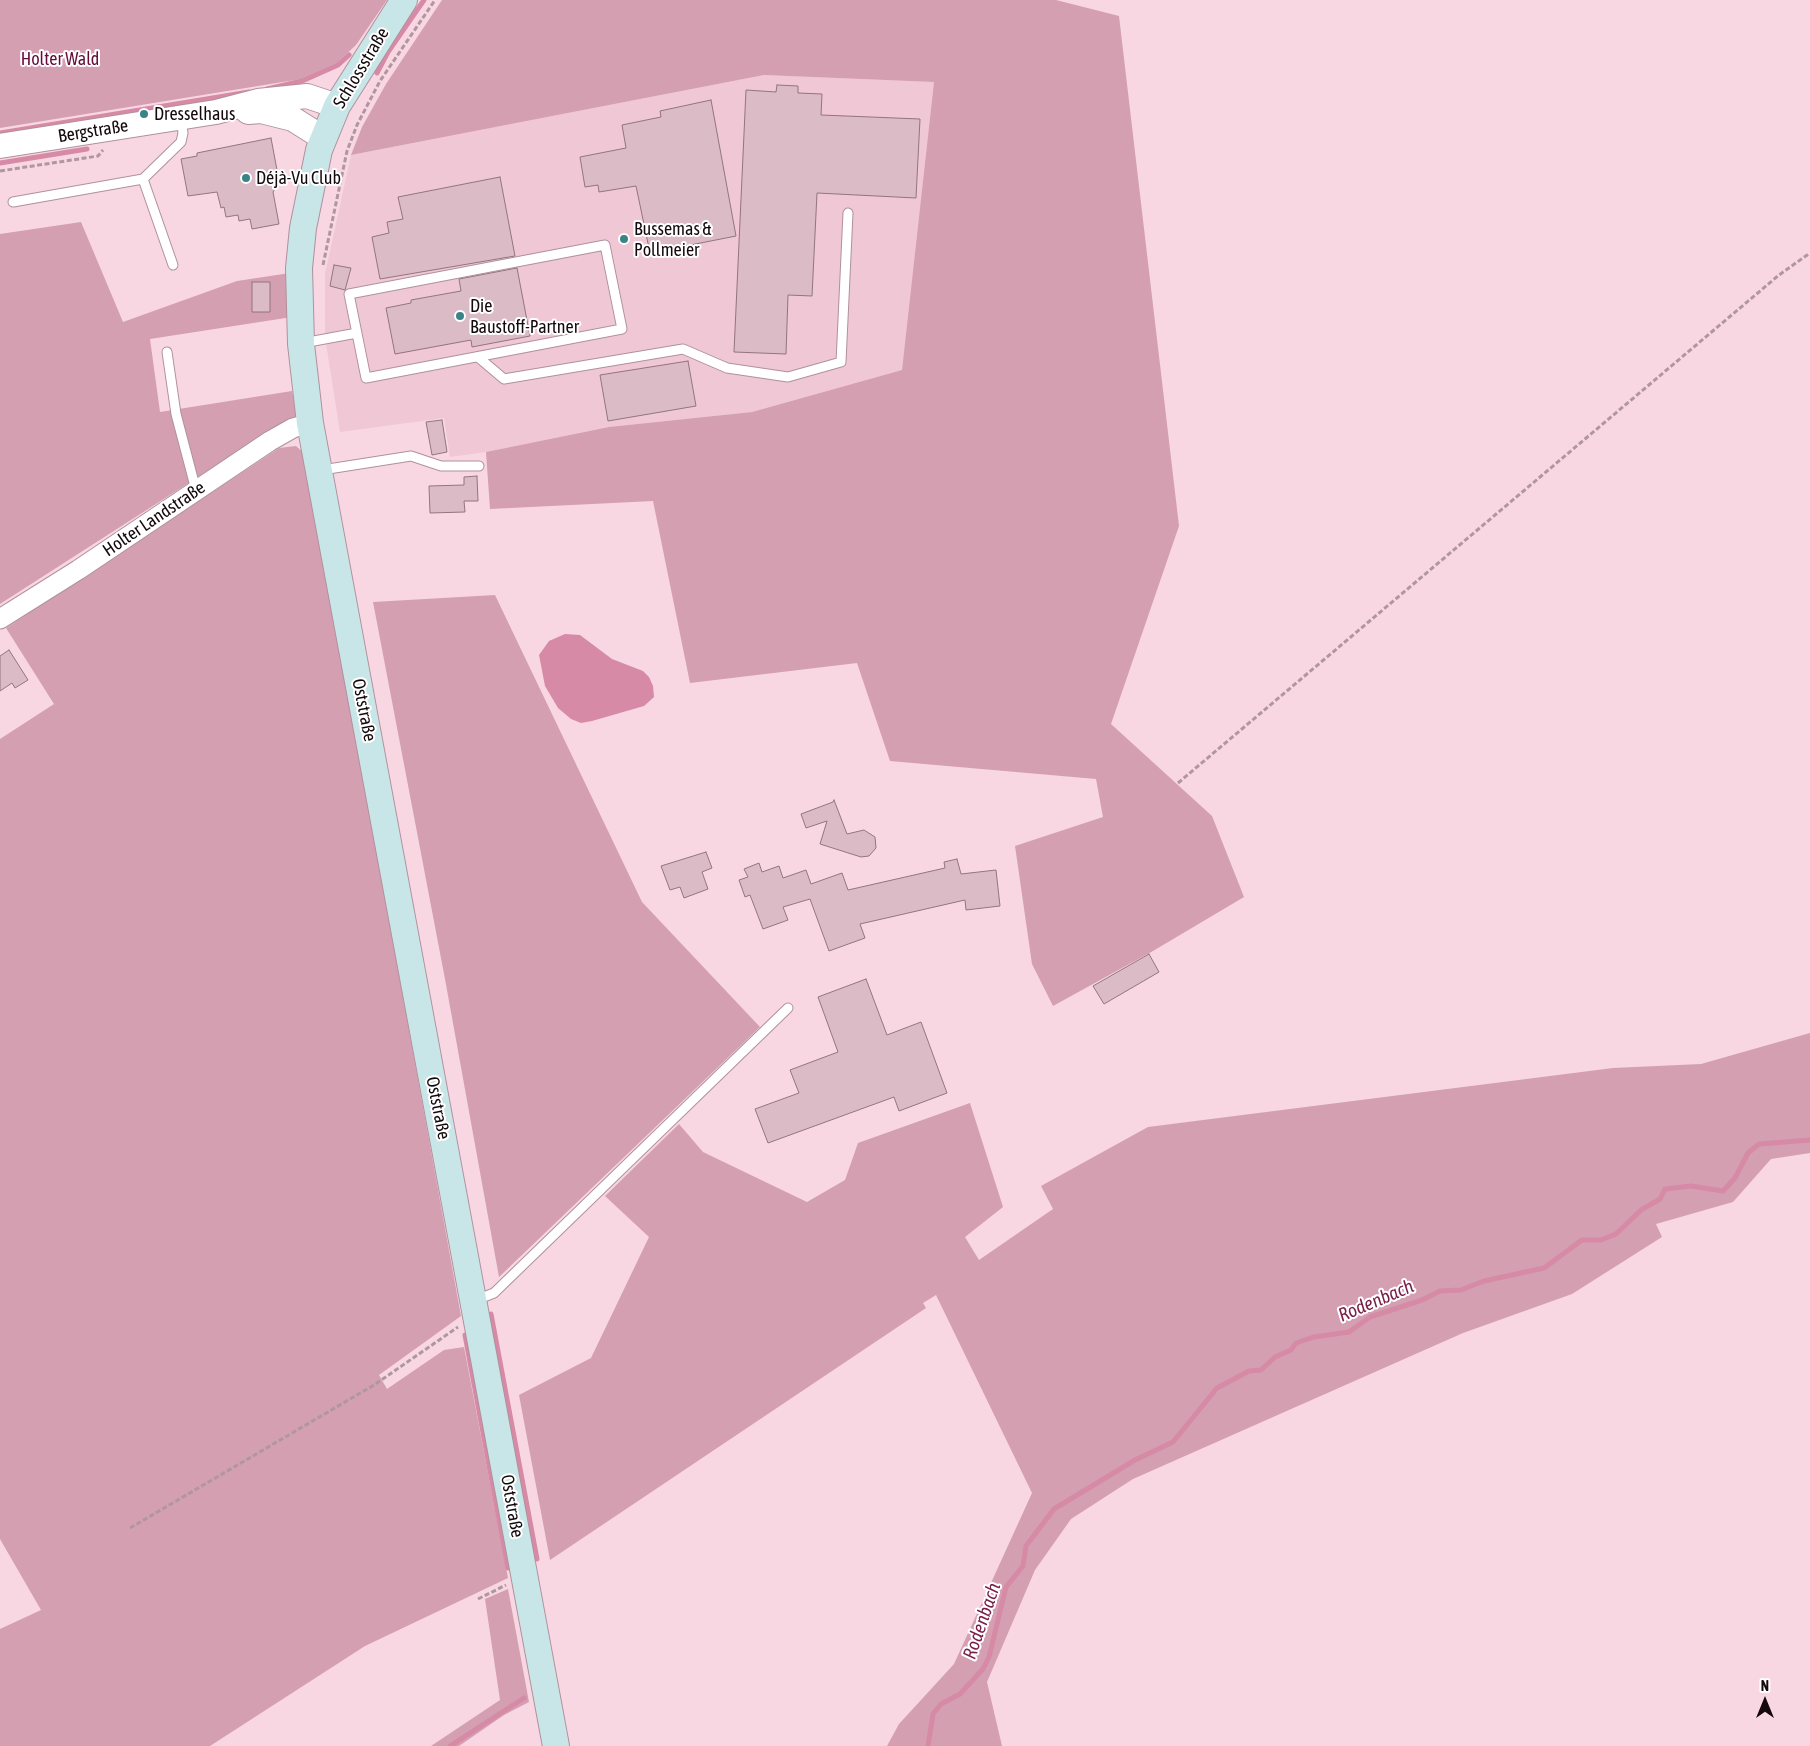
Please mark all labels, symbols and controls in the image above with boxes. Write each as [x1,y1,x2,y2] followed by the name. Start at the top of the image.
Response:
[329,24,393,112] street label: Schlossstraße
[21,48,99,70] park label: Holter Wald
[154,103,235,125] place label: Dresselhaus
[138,108,150,120] marker: Dresselhaus
[56,115,130,147] street label: Bergstraße
[256,167,341,189] place label: Déjà-Vu Club
[240,172,252,184] marker: Déjà-Vu Club
[634,218,712,260] place label: Bussemas & Pollmeier
[618,233,630,245] marker: Bussemas & Pollmeier
[470,295,579,338] place label: Die Baustoff-Partner
[454,310,466,322] marker: Die Baustoff-Partner
[99,477,209,561] street label: Holter Landstraße
[347,677,381,743] street label: Oststraße
[421,1075,455,1141] street label: Oststraße
[1335,1275,1417,1327] water label: Rodenbach
[496,1473,528,1539] street label: Oststraße
[958,1580,1006,1662] water label: Rodenbach
[1740,1676,1790,1726] north arrow
[1761,1678,1769,1694] text: N

